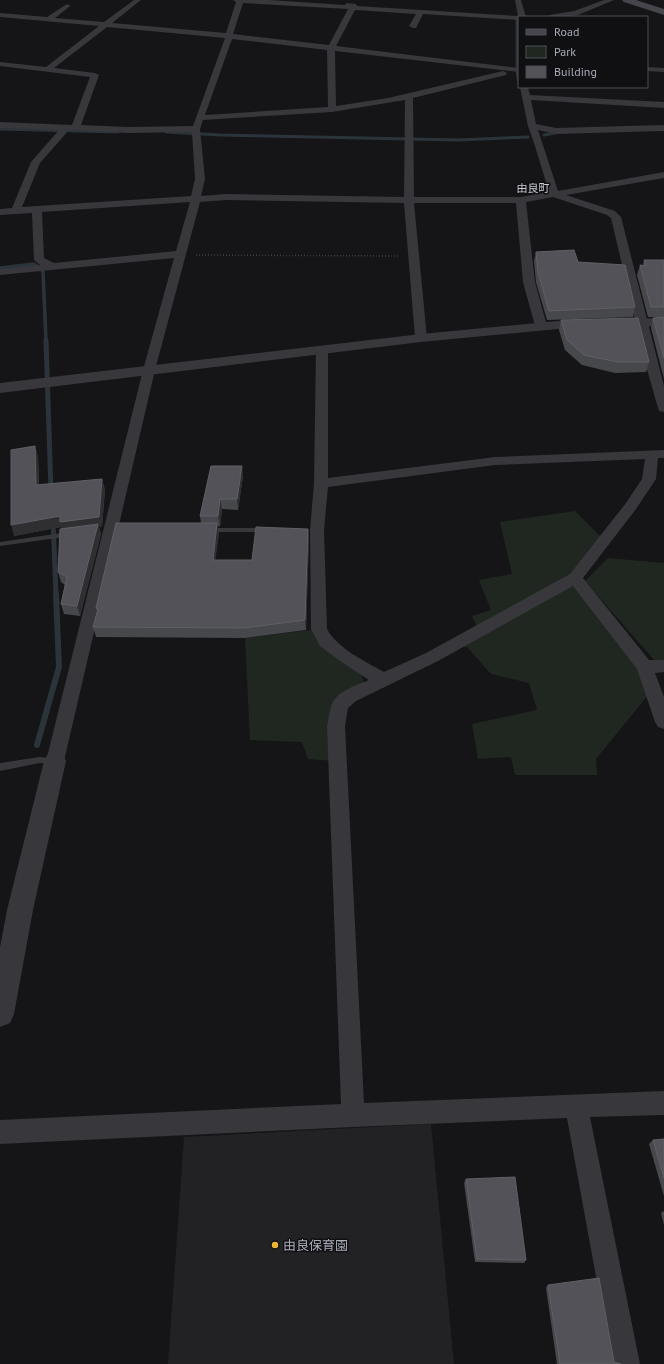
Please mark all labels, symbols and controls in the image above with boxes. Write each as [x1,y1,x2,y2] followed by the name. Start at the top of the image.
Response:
[518,16,648,88] legend
[554,24,579,39] text: Road
[554,44,576,59] text: Park
[554,64,597,79] text: Building
[517,181,550,195] district label: 由良町
[283,1237,348,1254] place label: 由良保育園
[270,1240,280,1250] marker: 由良保育園

